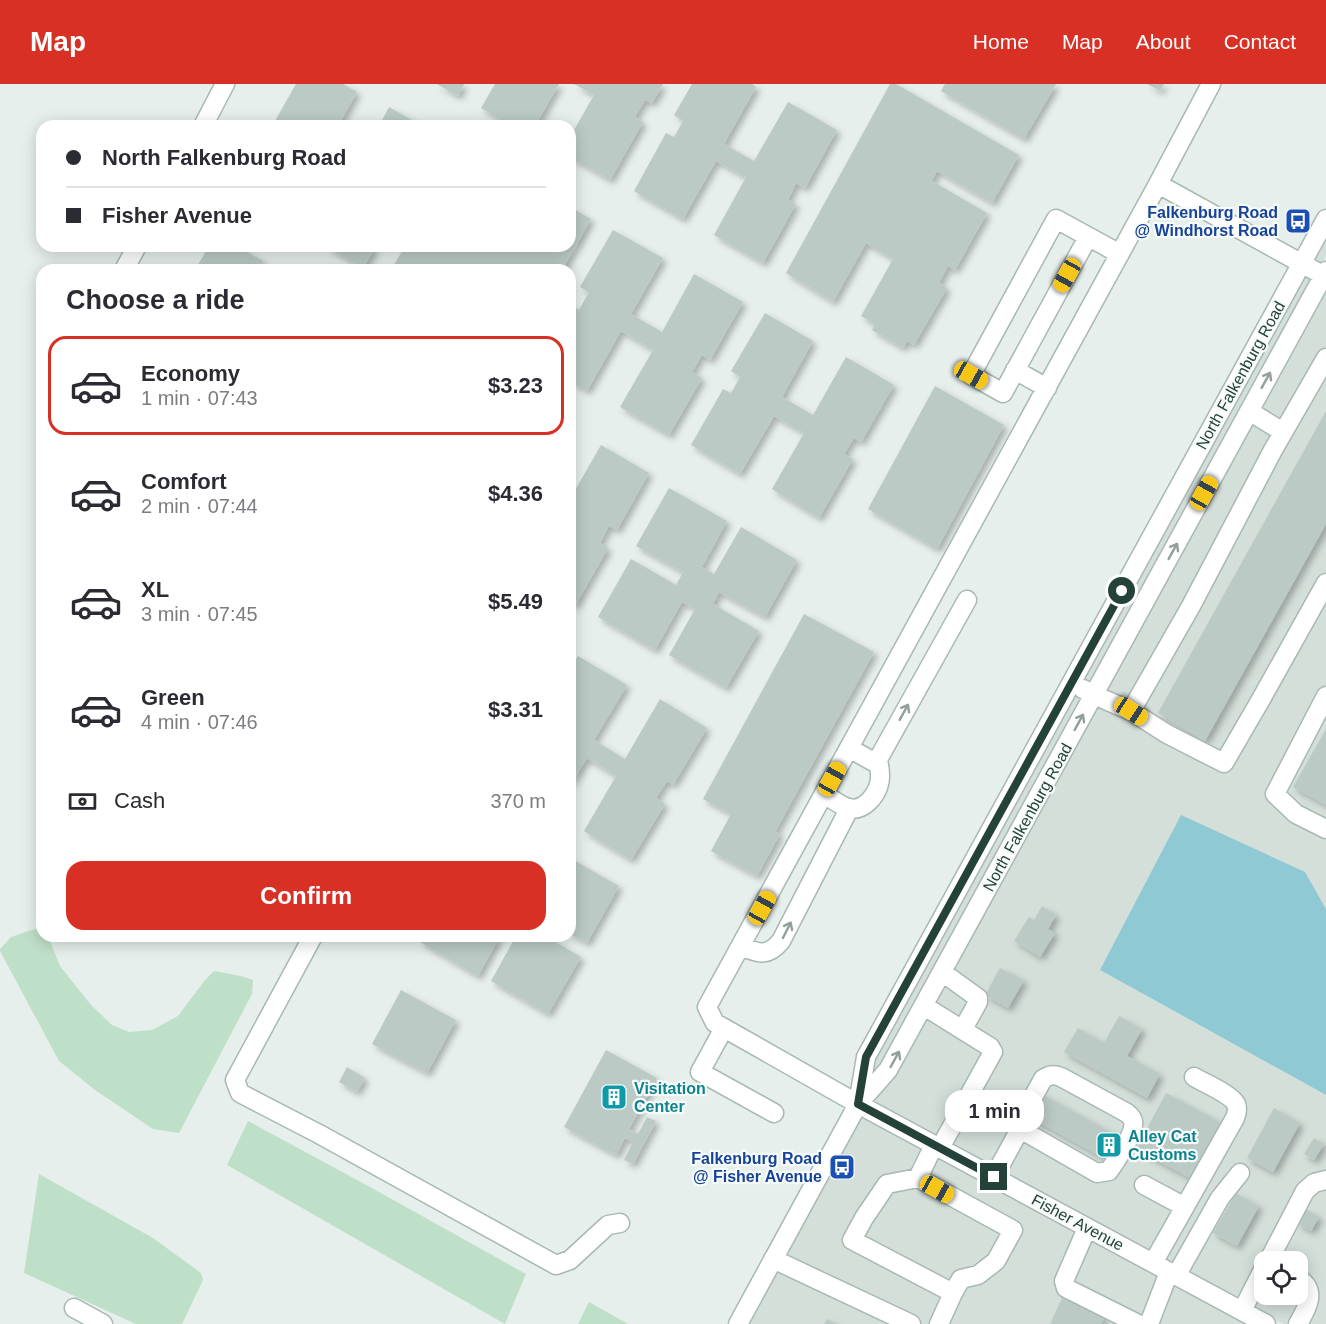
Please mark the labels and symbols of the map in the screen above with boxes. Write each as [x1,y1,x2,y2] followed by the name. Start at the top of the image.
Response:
[1135,204,1278,239] place label: Falkenburg Road @ Windhorst Road
[1283,206,1313,236] bus stop icon: Falkenburg Road @ Windhorst Road
[1050,255,1084,295] car
[1193,298,1288,452] street label: North Falkenburg Road
[951,358,991,392] car
[1260,372,1272,389] one-way arrow
[1187,473,1221,513] car
[1167,543,1179,560] one-way arrow
[1108,577,1135,604] route start
[1111,694,1151,728] car
[898,704,910,721] one-way arrow
[1073,714,1085,731] one-way arrow
[980,740,1075,894] street label: North Falkenburg Road
[815,759,849,799] car
[745,888,779,928] car
[781,922,793,940] one-way arrow
[889,1051,901,1068] one-way arrow
[634,1080,706,1115] place label: Visitation Center
[599,1082,629,1112] building icon: Visitation Center
[944,1090,1044,1132] callout: 1 min
[1128,1128,1197,1163] place label: Alley Cat Customs
[1094,1130,1124,1160] building icon: Alley Cat Customs
[691,1150,822,1185] place label: Falkenburg Road @ Fisher Avenue
[827,1152,857,1182] bus stop icon: Falkenburg Road @ Fisher Avenue
[980,1163,1007,1190] route end
[917,1172,957,1206] car
[1029,1191,1127,1254] street label: Fisher Avenue

